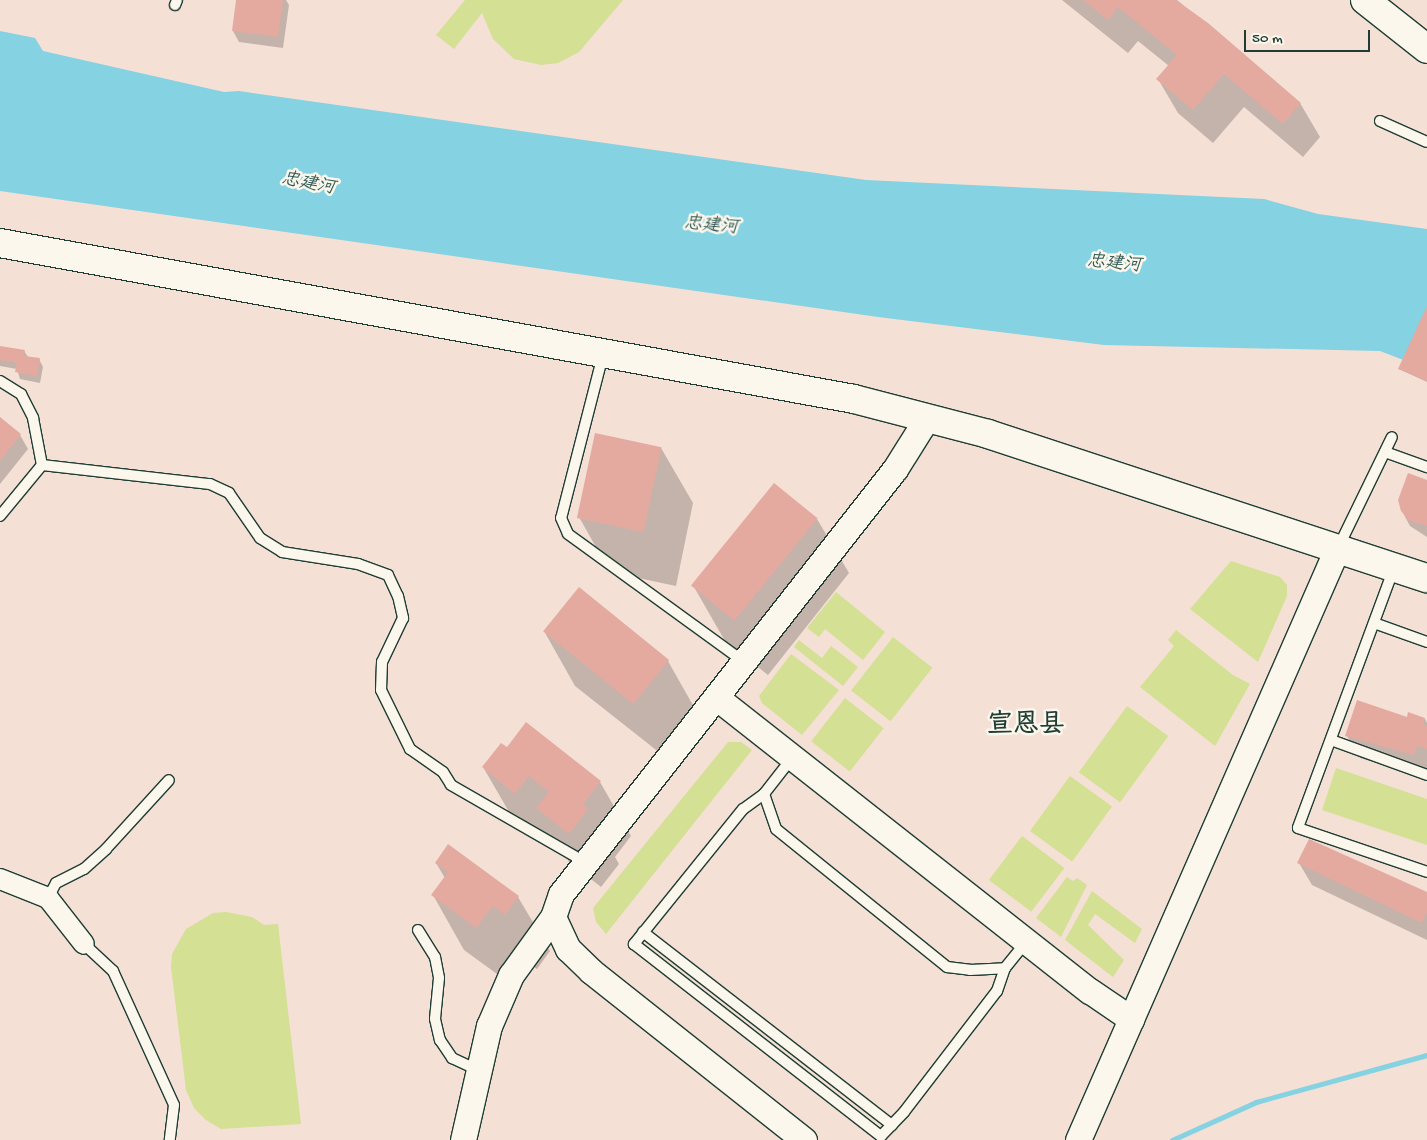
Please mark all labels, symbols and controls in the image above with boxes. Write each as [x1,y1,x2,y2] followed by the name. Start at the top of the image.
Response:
[1247,20,1373,52] scale bar
[1252,30,1283,48] text: 50 m
[279,169,337,201] water label: 忠建河
[683,214,739,240] water label: 忠建河
[1086,252,1142,278] water label: 忠建河
[987,711,1065,743] district label: 宣恩县

